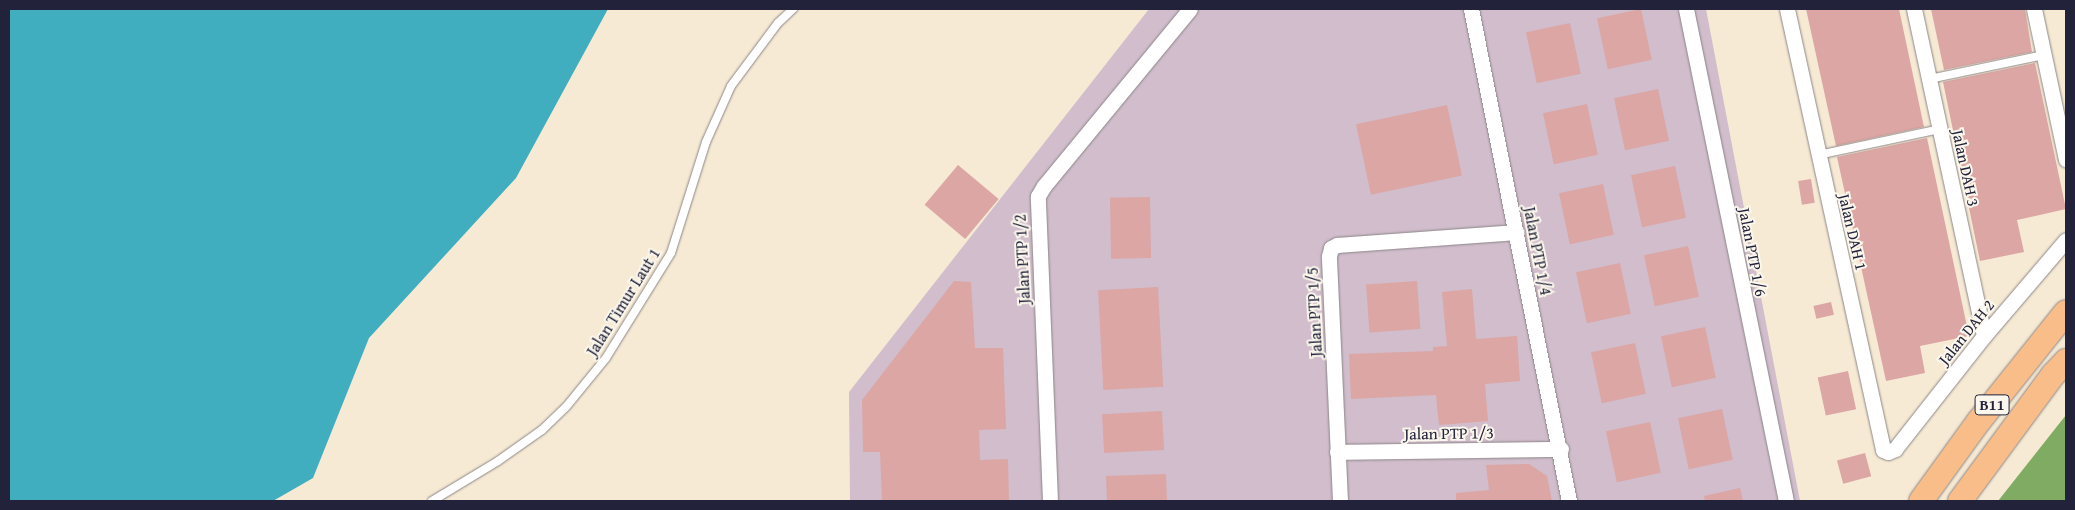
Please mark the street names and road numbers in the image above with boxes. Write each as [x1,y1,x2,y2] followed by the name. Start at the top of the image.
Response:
[1949,128,1983,208] street label: Jalan DAH 3
[1835,192,1871,272] street label: Jalan DAH 1
[1520,205,1556,297] street label: Jalan PTP 1/4
[1735,206,1771,298] street label: Jalan PTP 1/6
[1010,214,1034,304] street label: Jalan PTP 1/2
[582,245,664,359] street label: Jalan Timur Laut 1
[1302,267,1326,357] street label: Jalan PTP 1/5
[1934,296,1998,368] street label: Jalan DAH 2
[1974,392,2010,418] road number: B11
[1404,423,1494,443] street label: Jalan PTP 1/3

